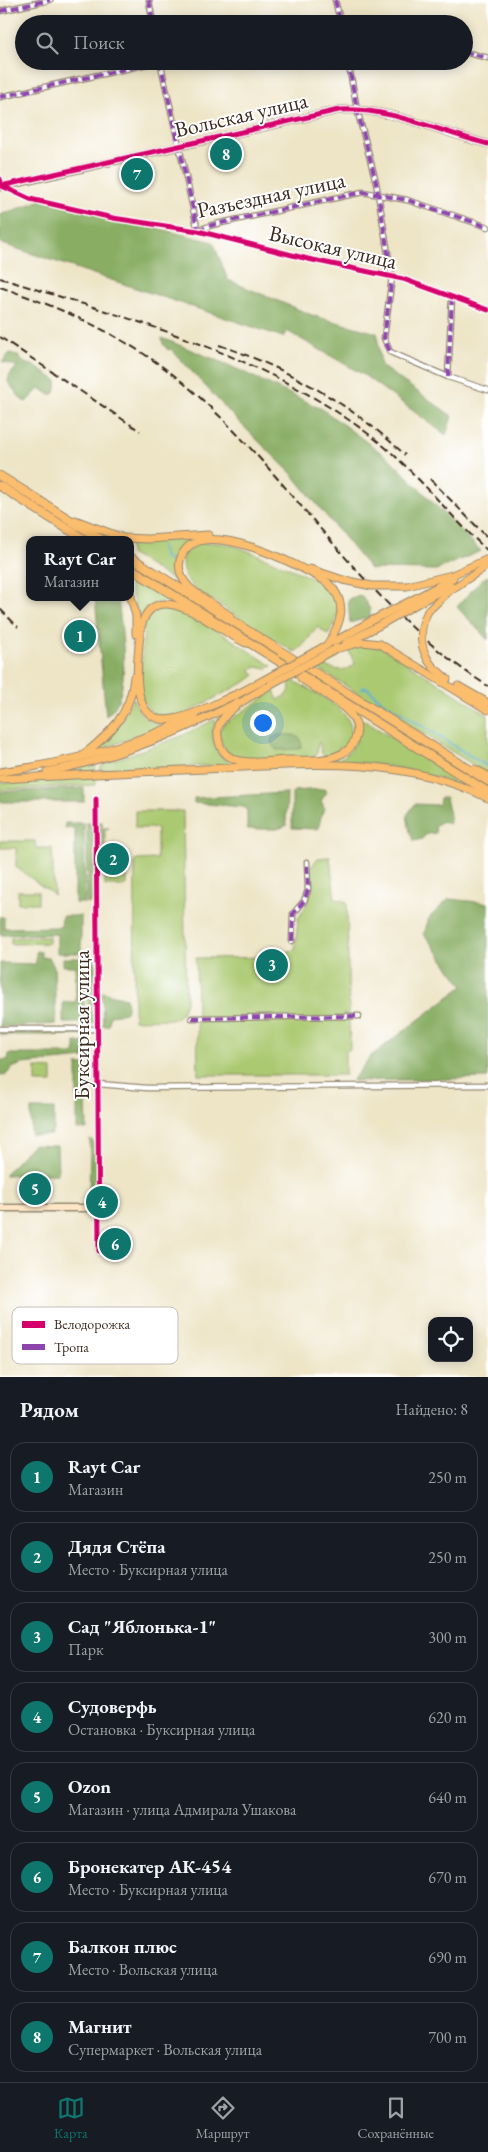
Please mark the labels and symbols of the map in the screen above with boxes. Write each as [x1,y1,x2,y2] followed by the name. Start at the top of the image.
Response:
[172,86,311,144] street label: Вольская улица
[210,135,242,173] pin: 8
[121,155,153,193] pin: 7
[194,165,348,225] street label: Разъездная улица
[266,218,400,276] street label: Высокая улица
[64,617,96,655] pin: 1
[250,710,276,736] your location
[97,840,129,878] pin: 2
[256,946,288,984] pin: 3
[67,950,96,1100] street label: Буксирная улица
[19,1170,51,1208] pin: 5
[86,1183,118,1221] pin: 4
[99,1225,131,1263] pin: 6
[12,1307,178,1364] legend
[54,1315,130,1333] text: Велодорожка
[54,1338,89,1356] text: Тропа

